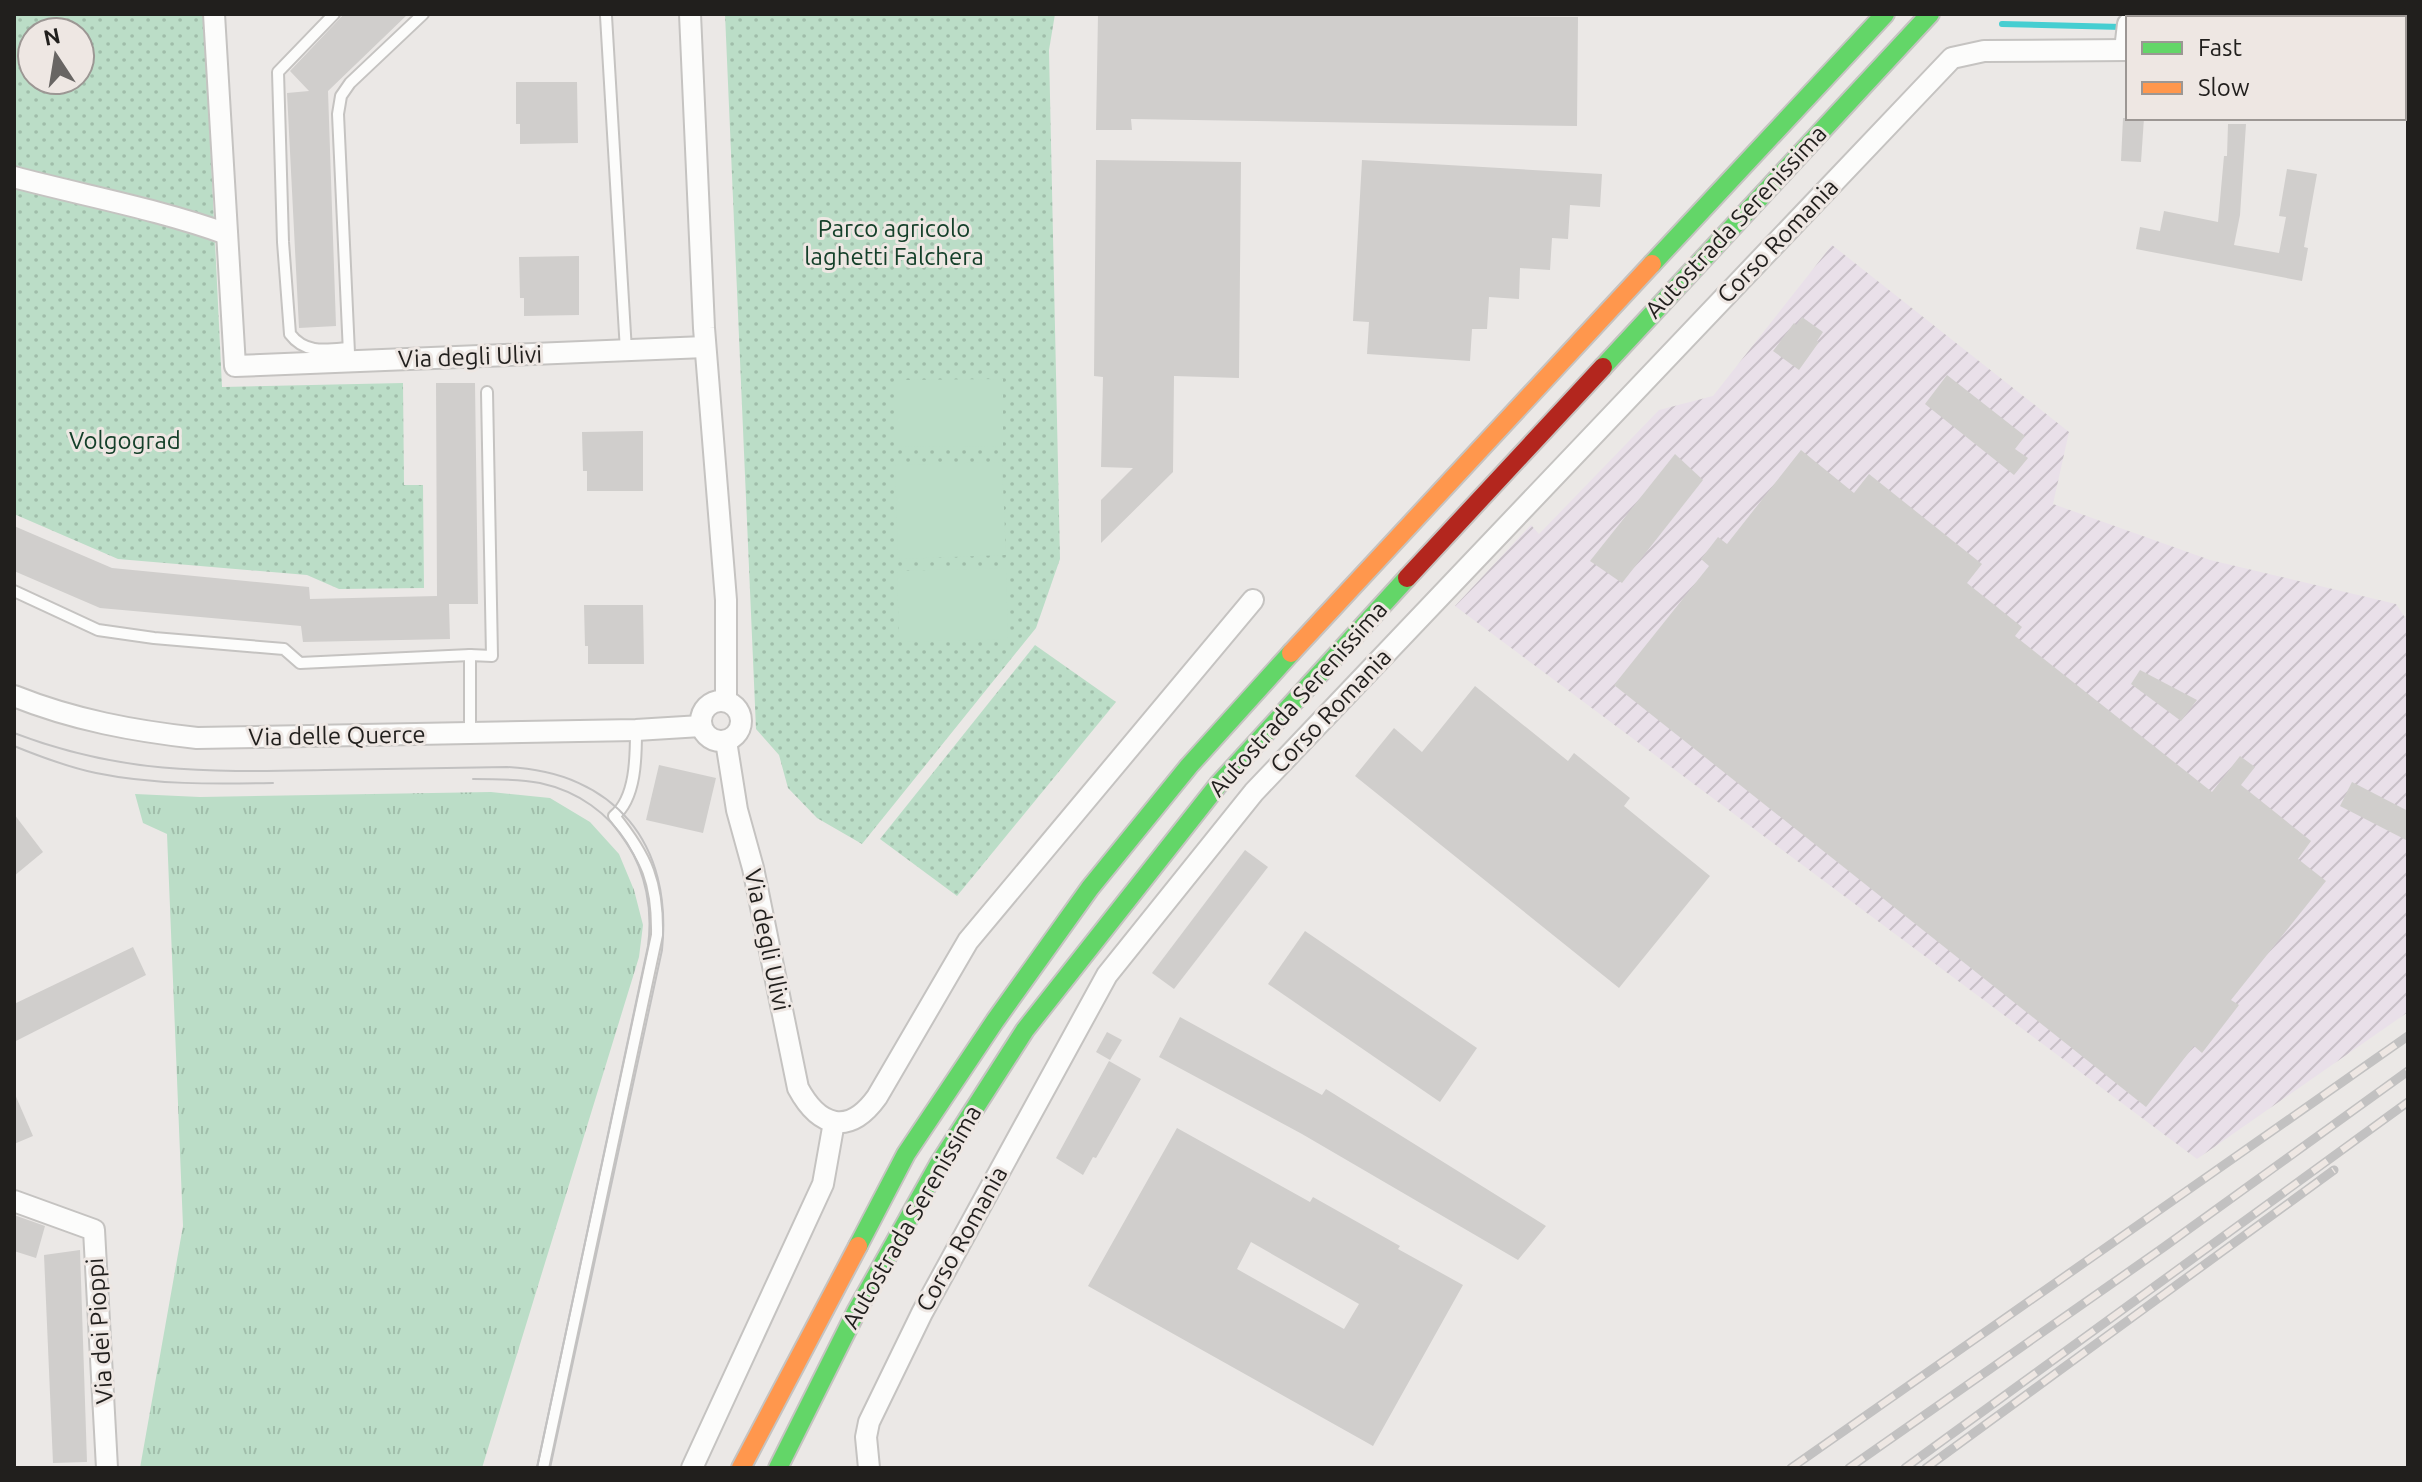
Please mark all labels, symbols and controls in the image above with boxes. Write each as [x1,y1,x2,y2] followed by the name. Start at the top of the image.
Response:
[16,16,96,96] north arrow
[2126,16,2406,120] legend
[41,22,62,50] text: N
[2198,34,2242,61] text: Fast
[2198,74,2250,101] text: Slow
[1639,120,1832,323] street label: Autostrada Serenissima
[1712,173,1843,308] street label: Corso Romania
[804,215,984,270] park label: Parco agricolo laghetti Falchera
[397,340,543,373] street label: Via degli Ulivi
[69,427,181,454] park label: Volgograd
[1203,596,1392,802] street label: Autostrada Serenissima
[1265,643,1396,778] street label: Corso Romania
[248,720,426,751] street label: Via delle Querce
[739,866,796,1013] street label: Via degli Ulivi
[837,1100,987,1333] street label: Autostrada Serenissima
[911,1162,1013,1316] street label: Corso Romania
[81,1257,118,1405] street label: Via dei Pioppi

